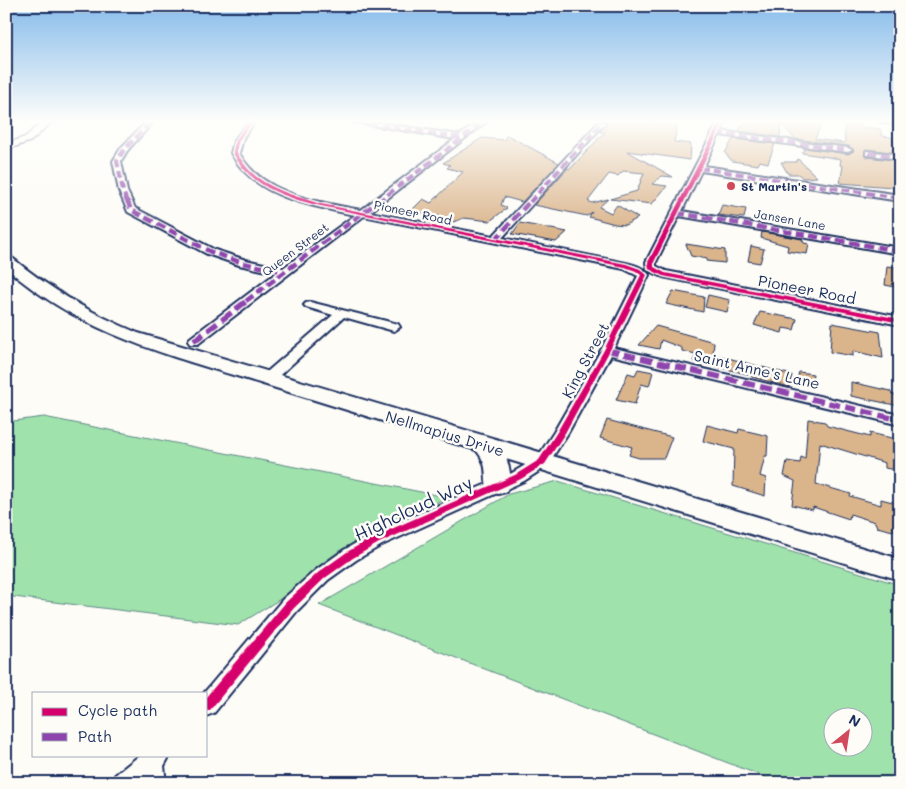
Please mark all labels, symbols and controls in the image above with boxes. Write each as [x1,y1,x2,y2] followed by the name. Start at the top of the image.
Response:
[741,178,807,194] place label: St Martin's
[725,180,737,192] marker: St Martin's
[373,196,454,228] street label: Pioneer Road
[753,205,827,233] street label: Jansen Lane
[258,219,332,279] street label: Queen Street
[756,270,858,308] street label: Pioneer Road
[557,319,613,401] street label: King Street
[692,345,822,393] street label: Saint Anne's Lane
[383,405,507,461] street label: Nellmapius Drive
[350,470,476,546] street label: Highcloud Way
[32,692,208,756] legend
[78,700,157,720] text: Cycle path
[824,706,874,756] north arrow
[845,709,864,731] text: N
[78,726,112,746] text: Path

